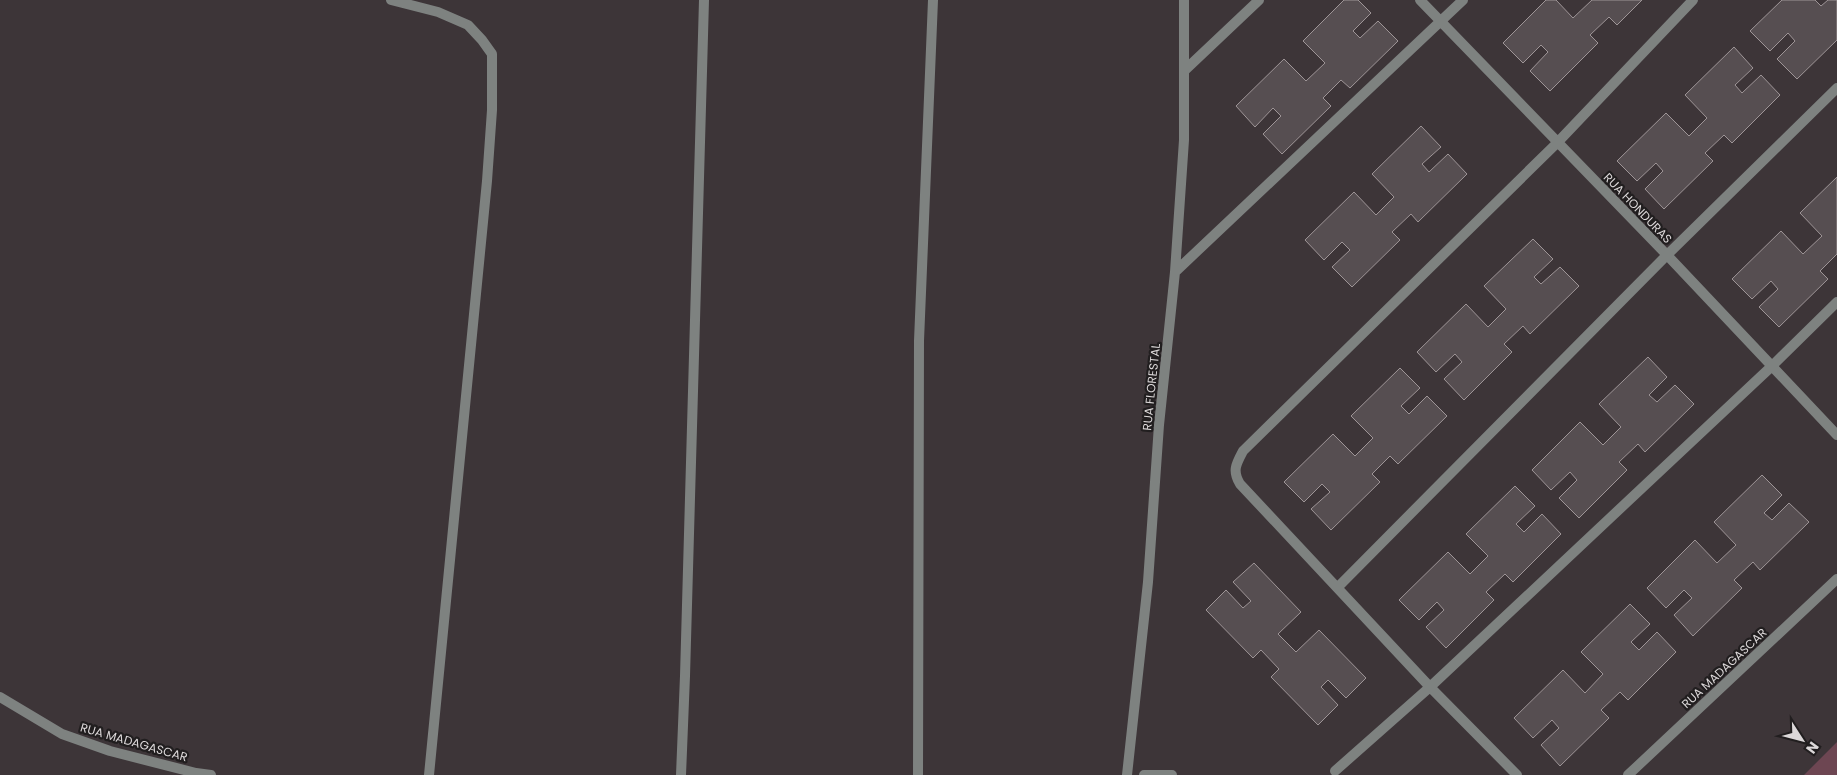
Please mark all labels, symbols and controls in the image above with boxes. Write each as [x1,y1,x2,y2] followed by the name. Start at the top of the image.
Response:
[1600,169,1676,247] street label: RUA HONDURAS
[1138,343,1164,431] street label: RUA FLORESTAL
[1678,624,1770,712] street label: RUA MADAGASCAR
[1777,715,1827,765] north arrow
[78,719,190,765] street label: RUA MADAGASCAR
[1801,738,1824,758] text: N

